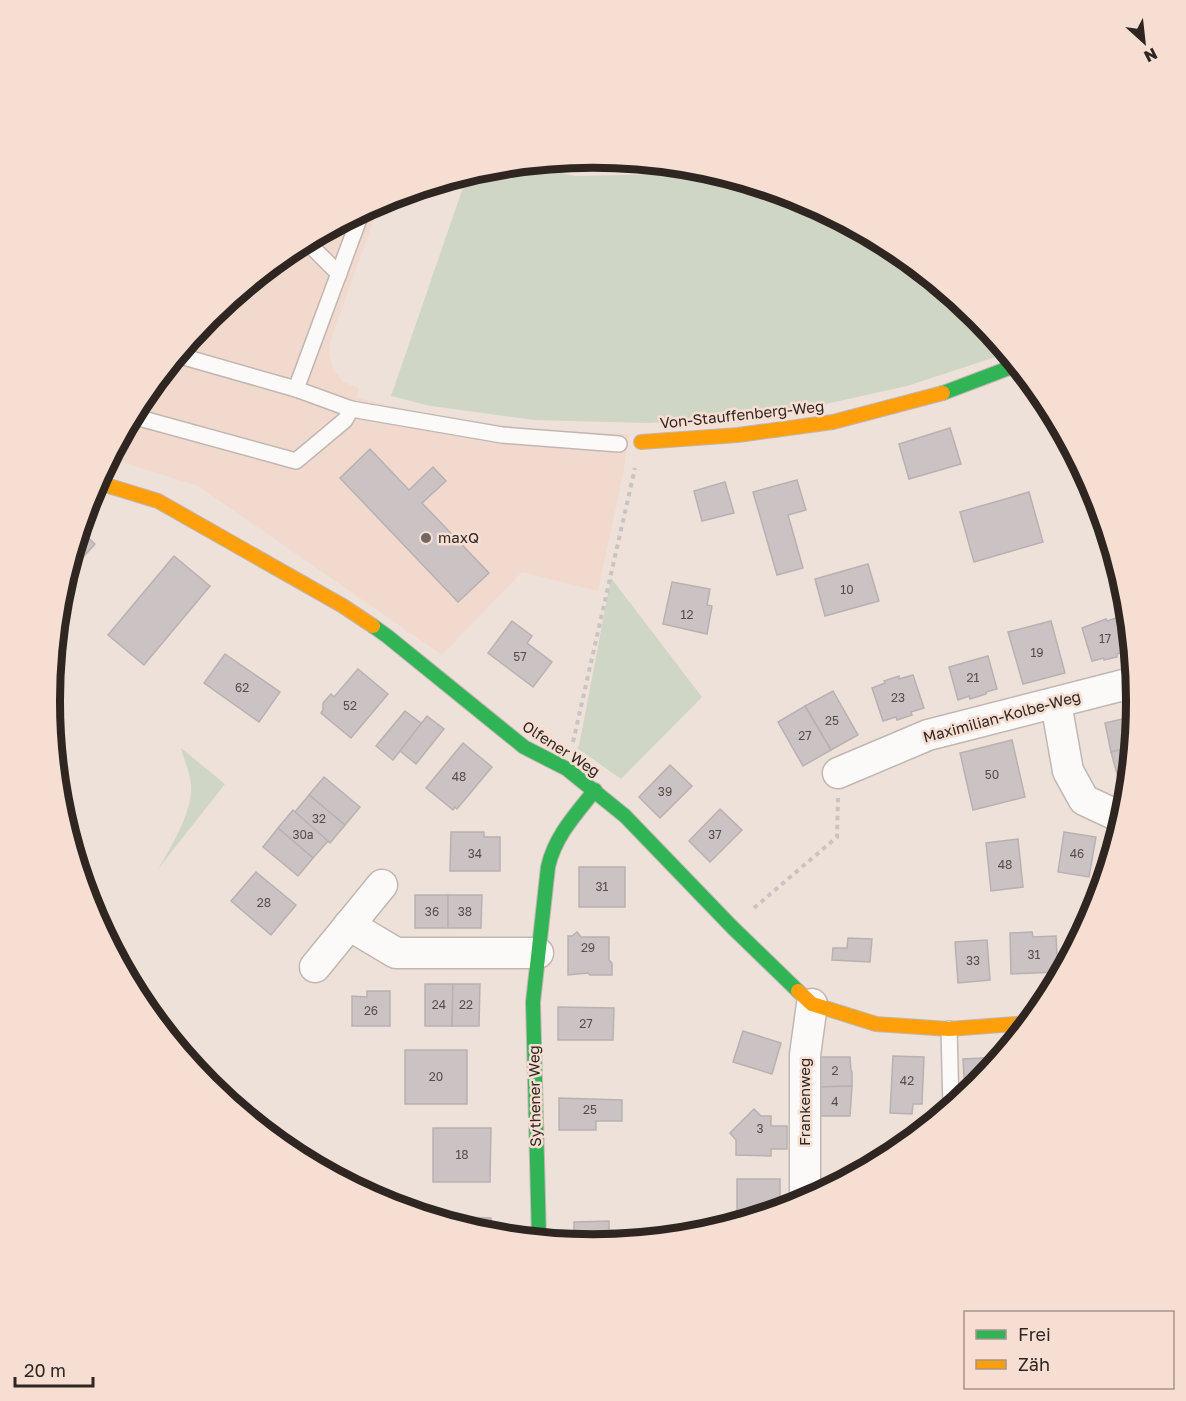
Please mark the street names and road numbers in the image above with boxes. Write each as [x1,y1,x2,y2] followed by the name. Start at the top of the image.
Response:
[659,396,825,432] street label: Von-Stauffenberg-Weg
[921,686,1082,746] street label: Maximilian-Kolbe-Weg
[519,716,604,780] street label: Olfener Weg
[524,1045,544,1147] street label: Sythener Weg
[795,1058,813,1146] street label: Frankenweg

